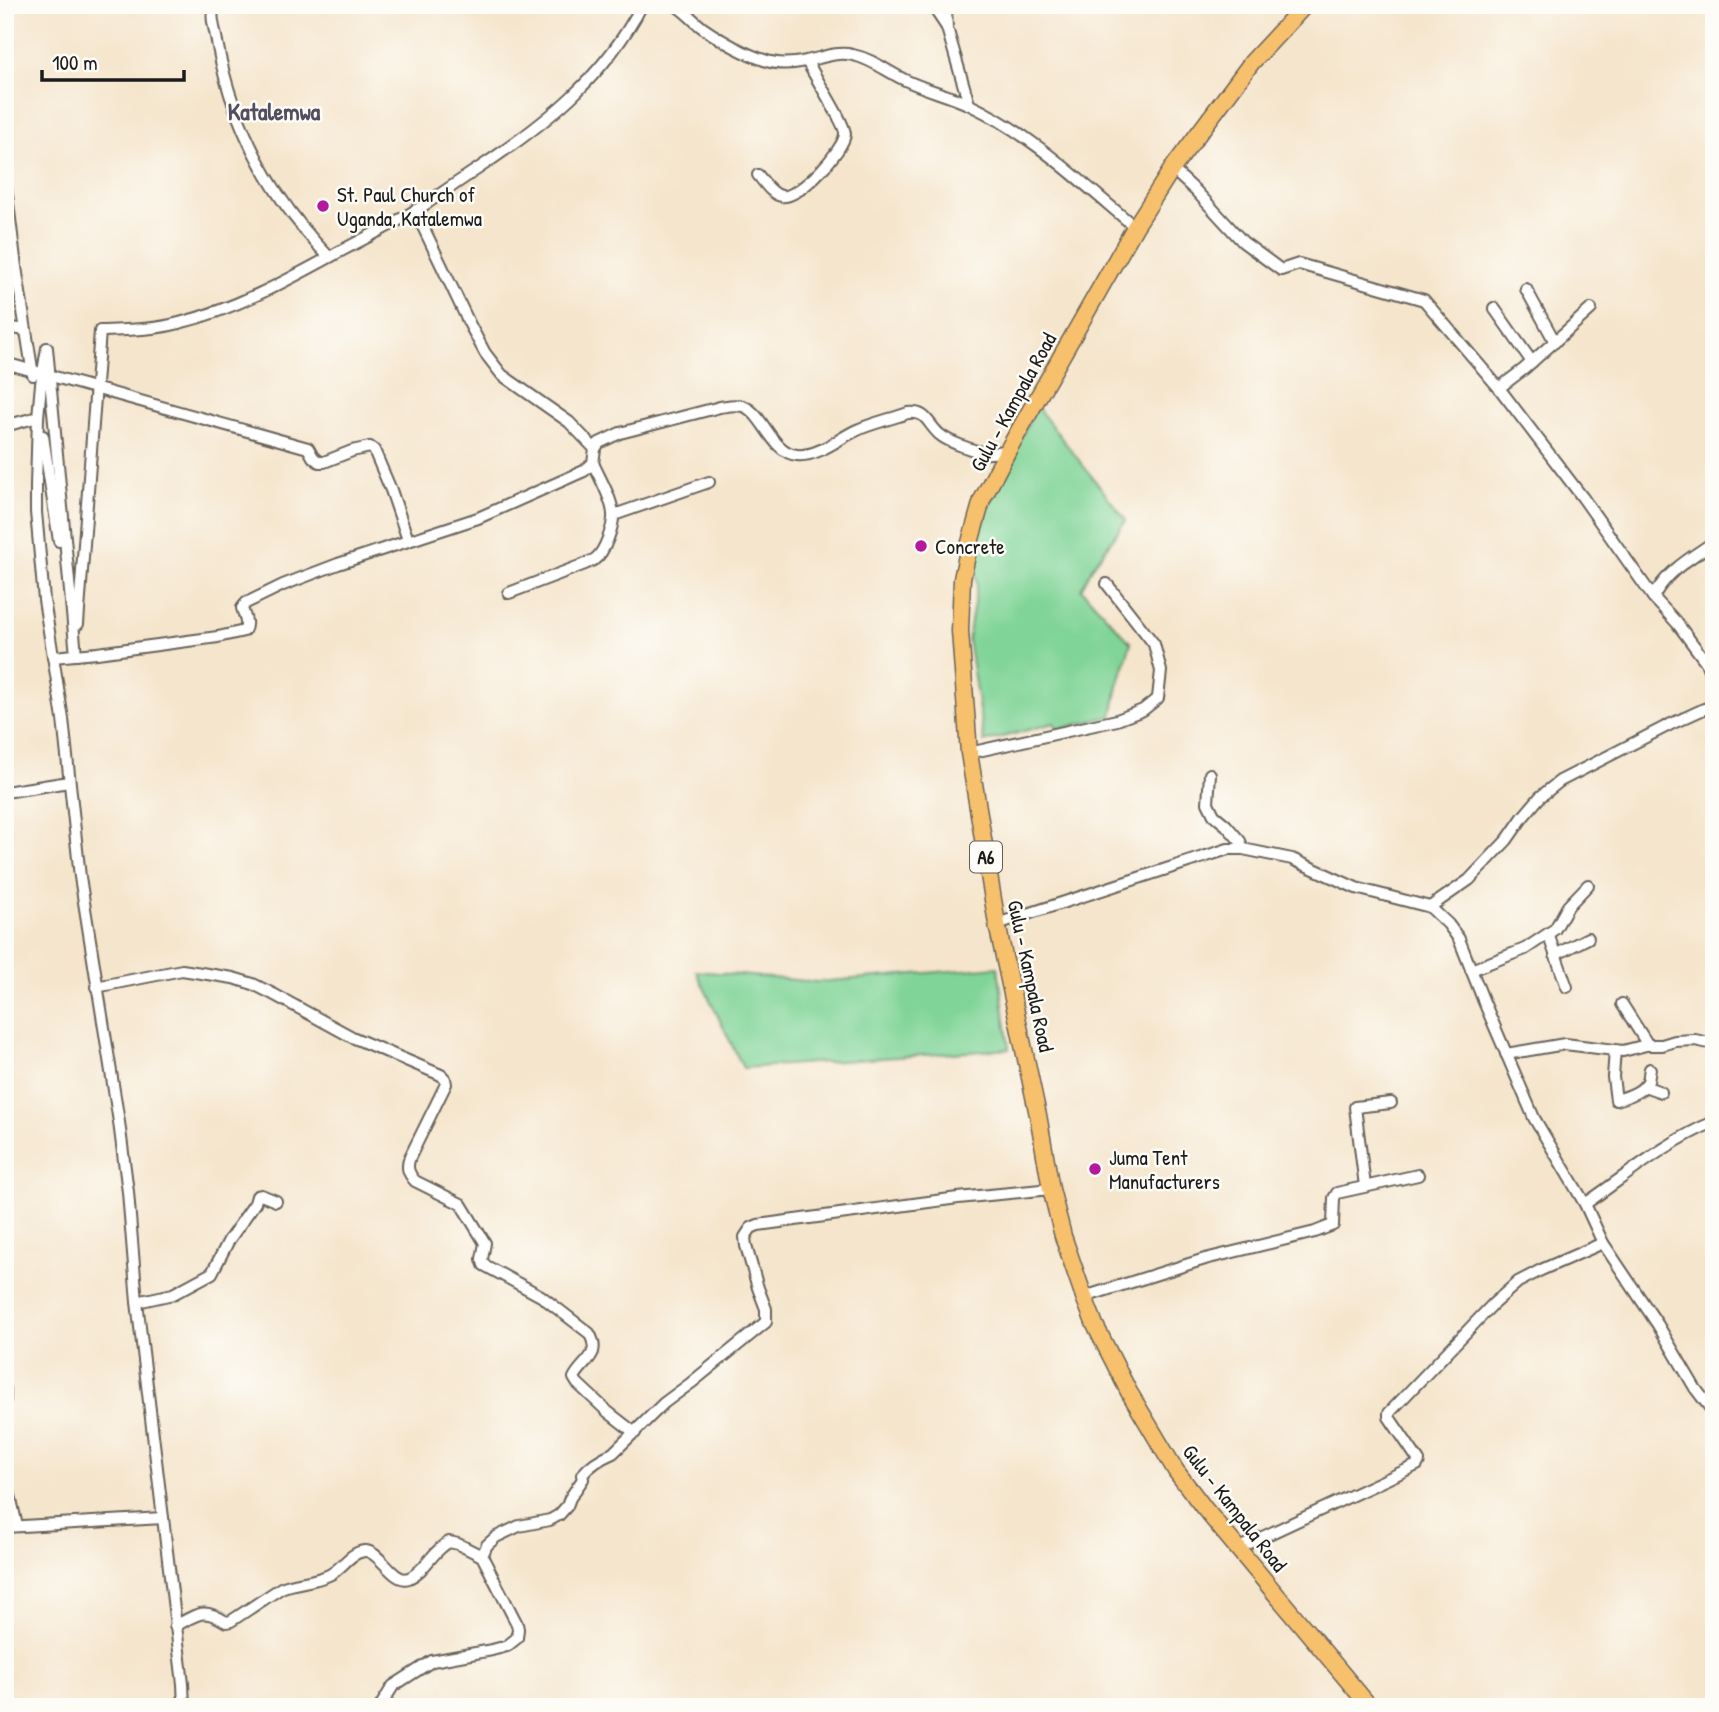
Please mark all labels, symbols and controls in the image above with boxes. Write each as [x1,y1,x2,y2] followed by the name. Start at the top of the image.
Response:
[42,38,184,82] scale bar
[52,48,98,77] text: 100 m
[228,95,321,127] district label: Katalemwa
[337,180,482,233] place label: St. Paul Church of Uganda, Katalemwa
[315,198,331,214] marker: St. Paul Church of Uganda, Katalemwa
[963,327,1063,477] street label: Gulu - Kampala Road
[935,532,1005,561] place label: Concrete
[913,538,929,554] marker: Concrete
[970,842,1002,872] road number: A6
[1001,897,1061,1055] street label: Gulu - Kampala Road
[1109,1143,1220,1196] place label: Juma Tent Manufacturers
[1087,1161,1103,1177] marker: Juma Tent Manufacturers
[1176,1438,1294,1578] street label: Gulu - Kampala Road

